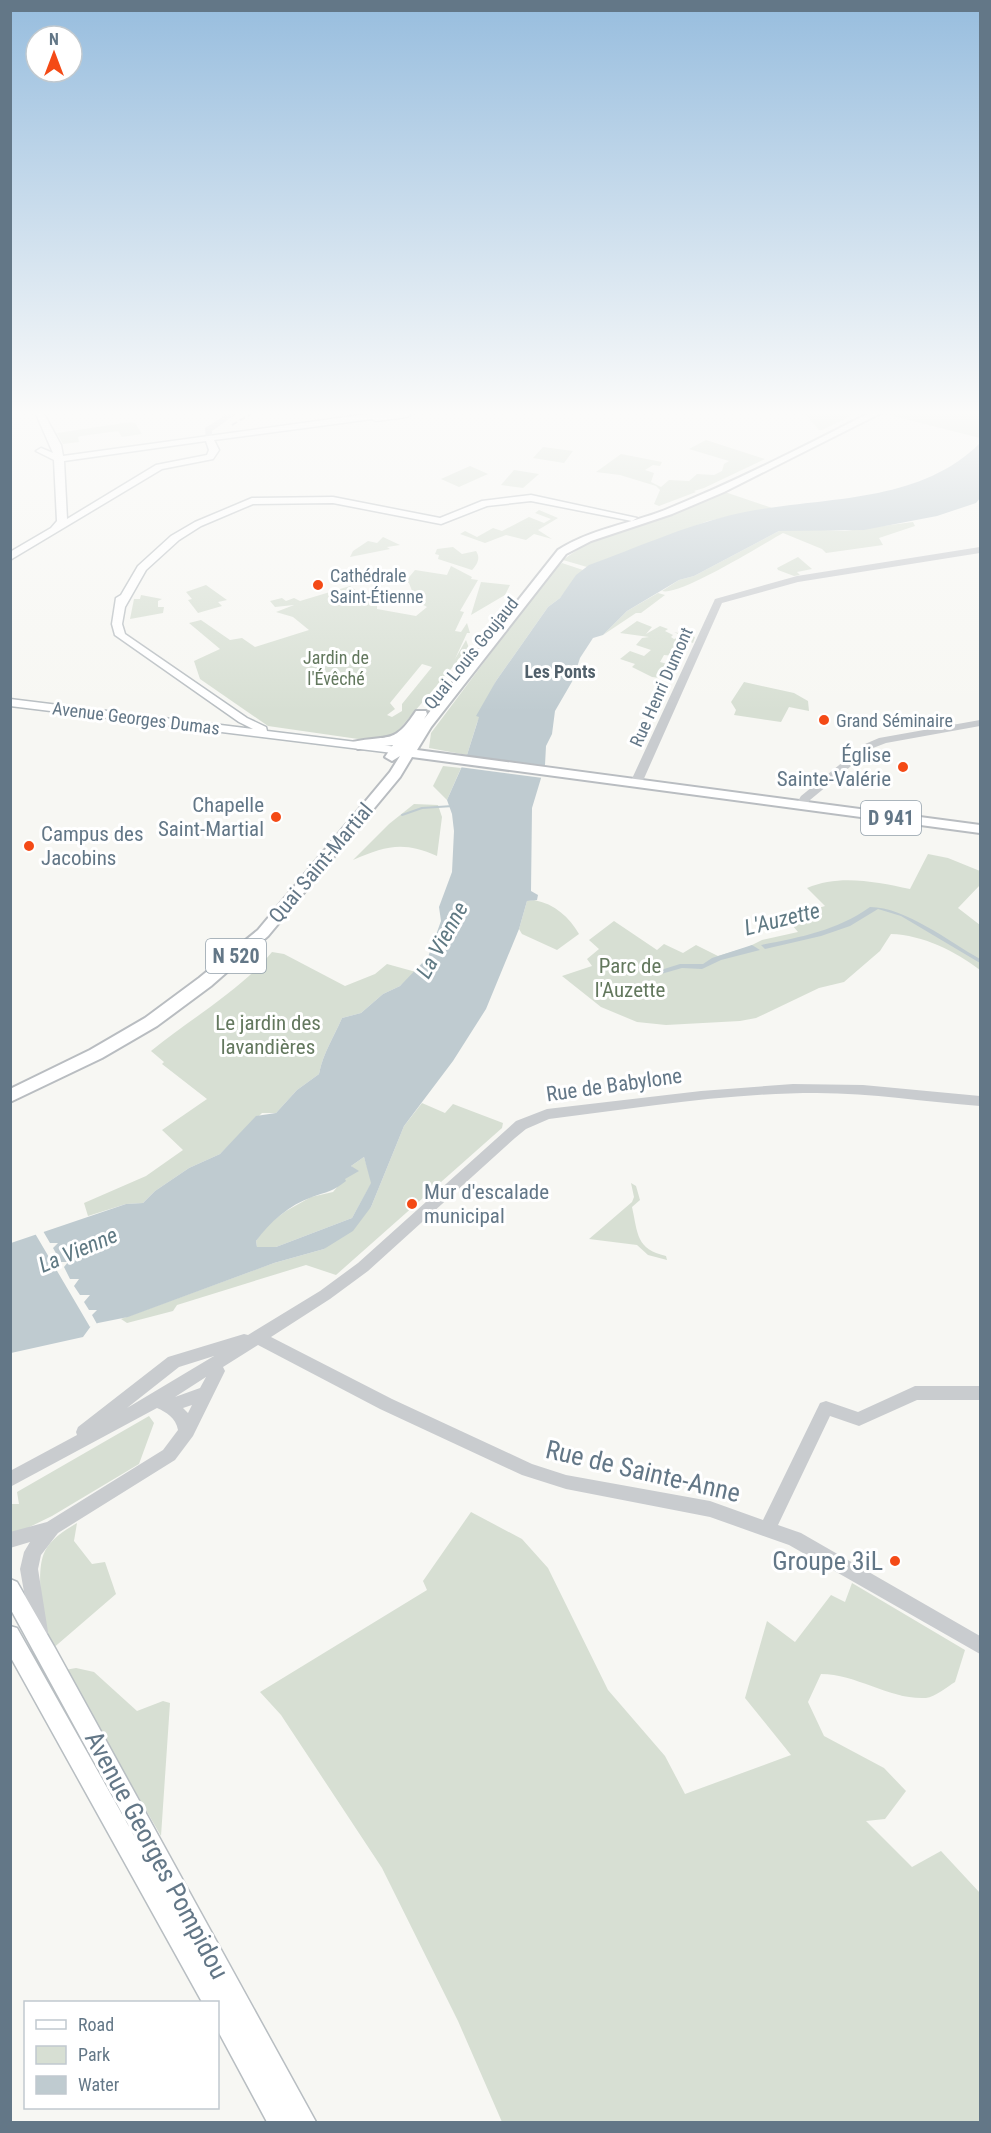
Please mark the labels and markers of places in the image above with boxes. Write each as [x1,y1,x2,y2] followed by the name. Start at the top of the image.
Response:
[330,565,423,607] place label: Cathédrale Saint-Étienne
[311,578,325,592] marker: Cathédrale Saint-Étienne
[836,710,953,731] place label: Grand Séminaire
[817,713,831,727] marker: Grand Séminaire
[777,743,891,791] place label: Église Sainte-Valérie
[896,760,910,774] marker: Église Sainte-Valérie
[158,793,264,841] place label: Chapelle Saint-Martial
[269,810,283,824] marker: Chapelle Saint-Martial
[41,822,144,870] place label: Campus des Jacobins
[22,839,36,853] marker: Campus des Jacobins
[424,1180,549,1228] place label: Mur d'escalade municipal
[405,1197,419,1211] marker: Mur d'escalade municipal
[772,1546,883,1576] place label: Groupe 3iL
[888,1554,902,1568] marker: Groupe 3iL

